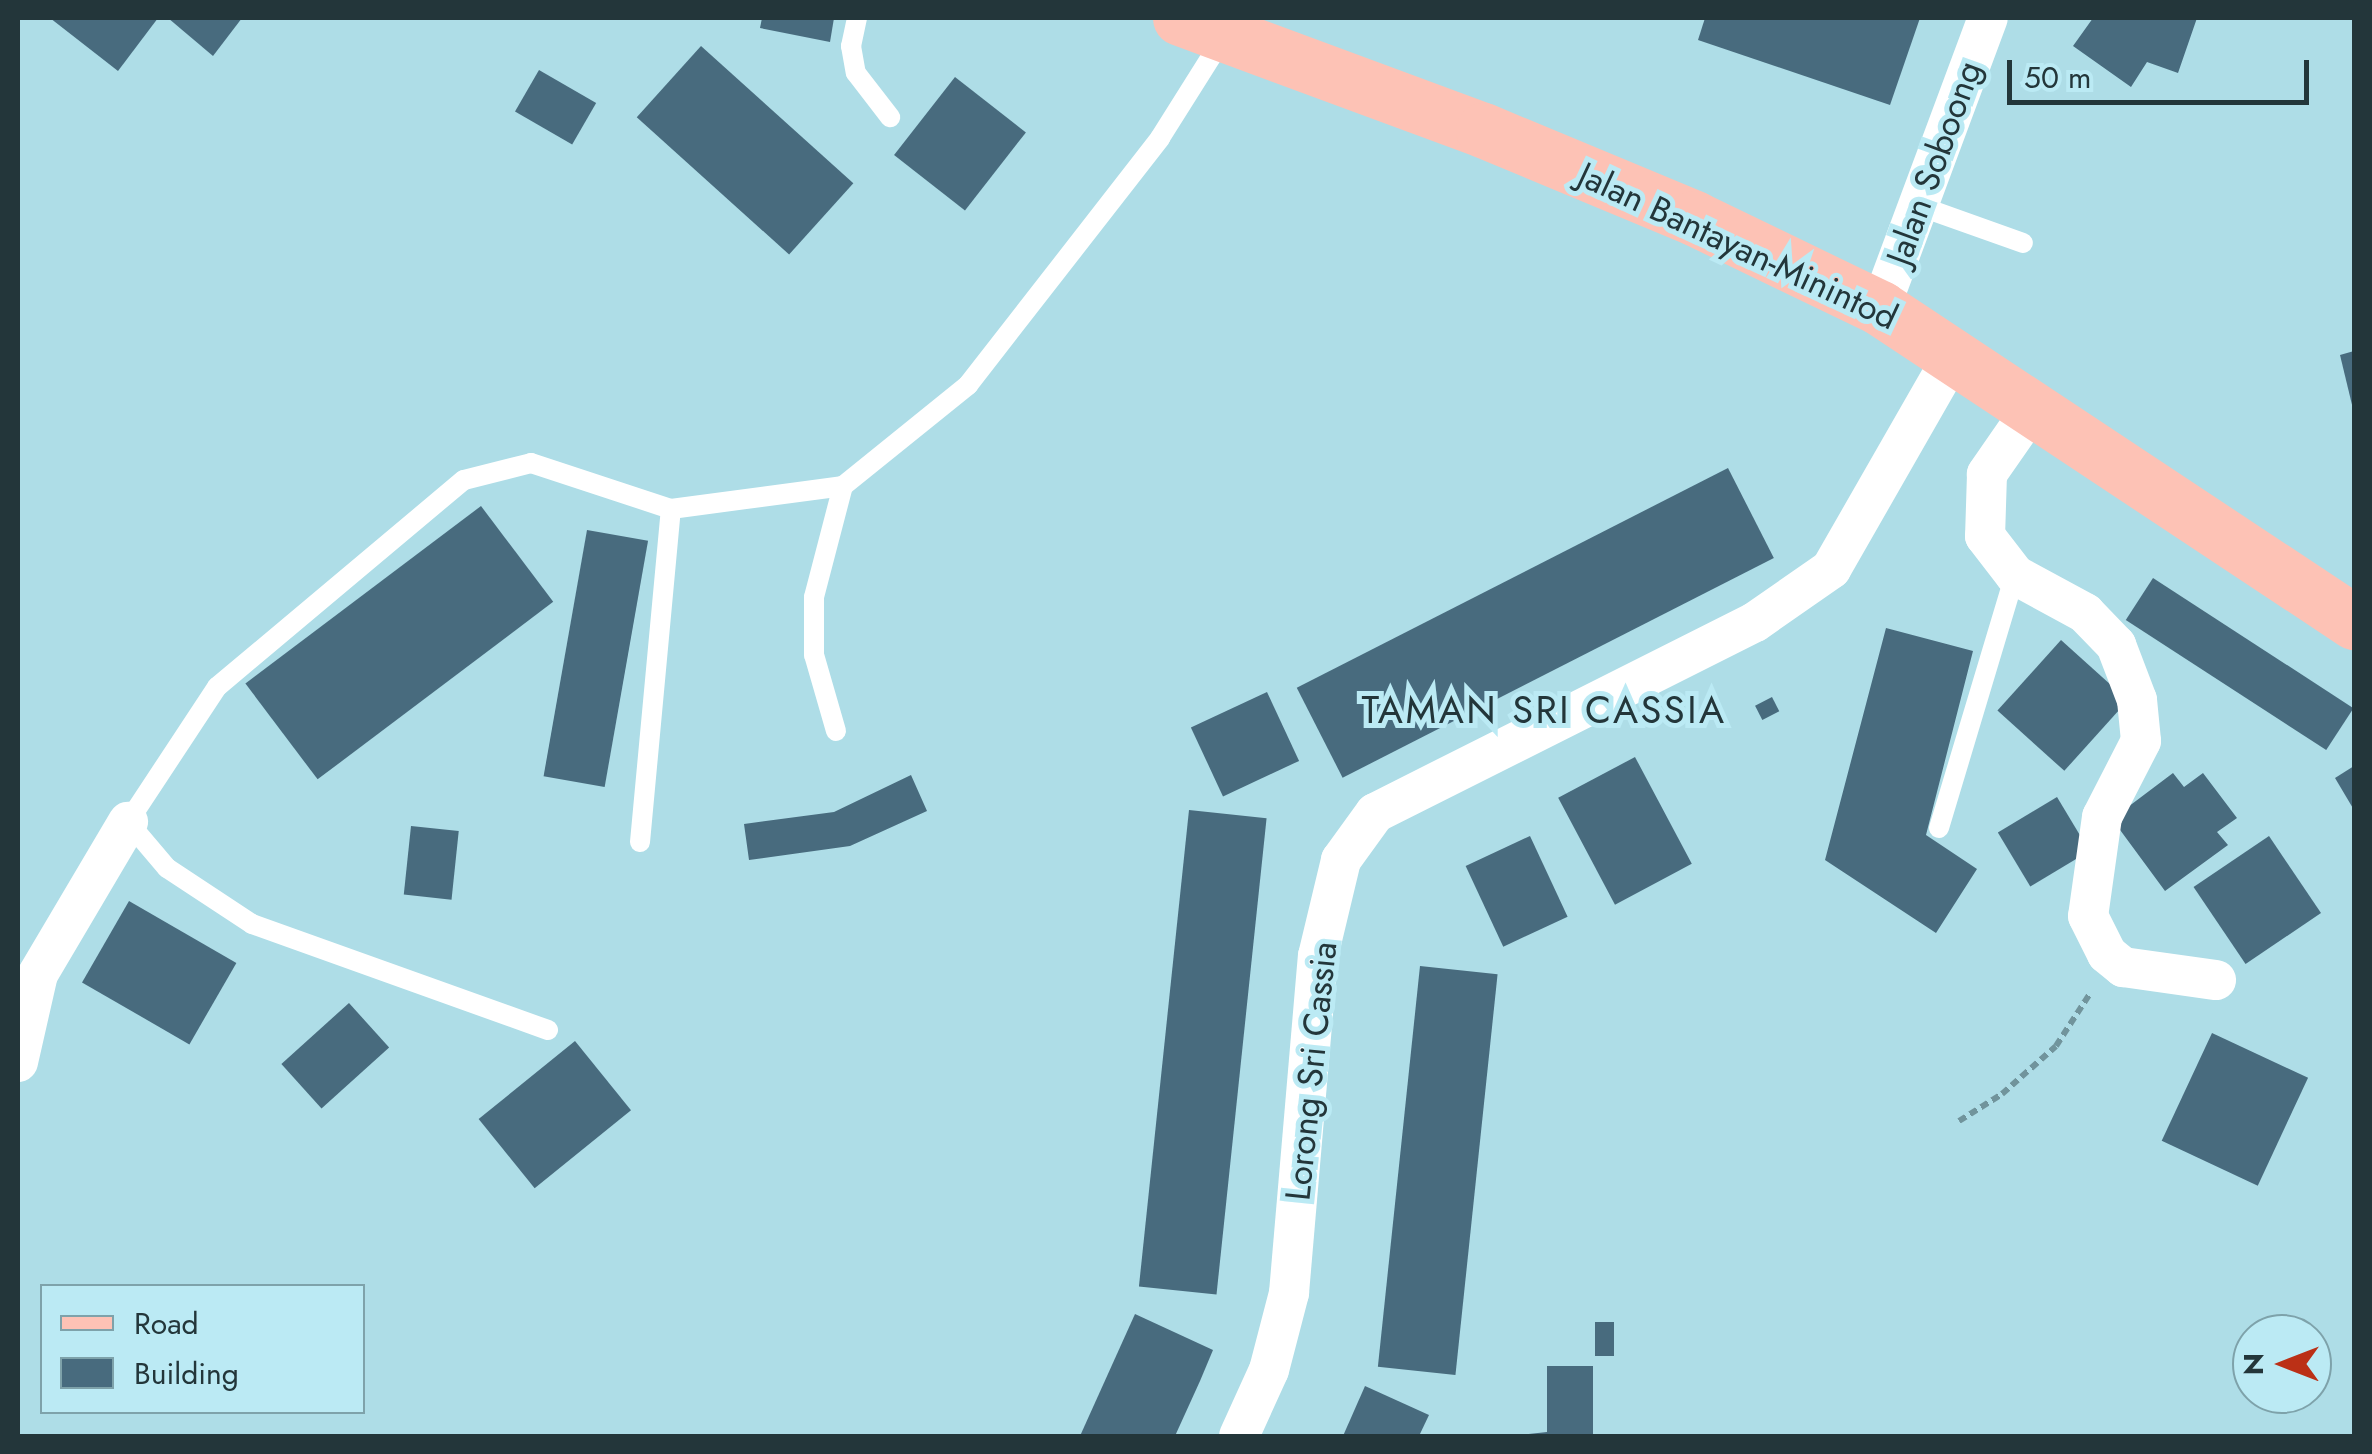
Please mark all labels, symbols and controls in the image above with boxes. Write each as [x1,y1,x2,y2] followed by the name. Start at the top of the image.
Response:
[2012,40,2314,102] scale bar
[1878,55,1990,271] street label: Jalan Soboong
[2024,56,2091,99] text: 50 m
[1572,154,1904,338] street label: Jalan Bantayan-Minintod
[1361,687,1727,733] district label: TAMAN SRI CASSIA
[1277,940,1345,1202] street label: Lorong Sri Cassia
[40,1284,365,1414] legend
[134,1302,199,1345] text: Road
[2232,1314,2332,1414] north arrow
[134,1352,239,1395] text: Building
[2233,1353,2274,1375] text: N

